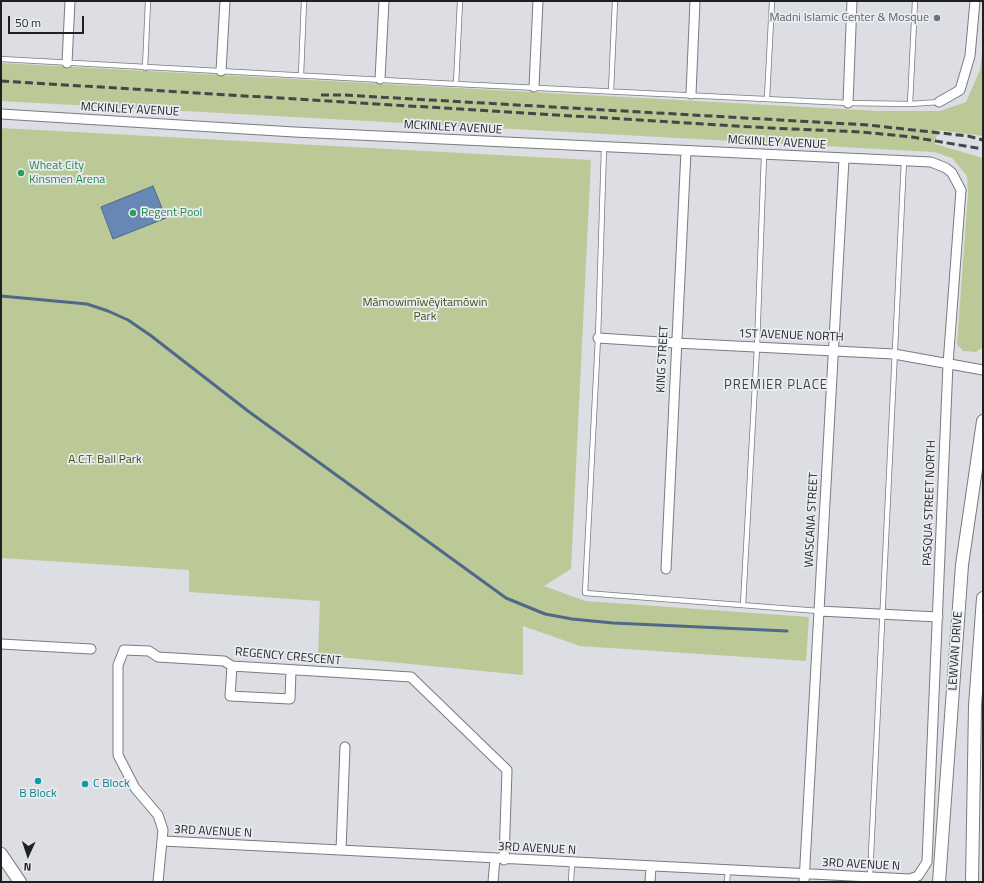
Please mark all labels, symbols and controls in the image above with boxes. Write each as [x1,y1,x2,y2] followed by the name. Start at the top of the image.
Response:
[10,8,86,34] scale bar
[769,11,929,25] place label: Madni Islamic Center & Mosque
[15,13,41,32] text: 50 m
[932,13,942,23] marker: Madni Islamic Center & Mosque
[80,100,180,120] street label: MCKINLEY AVENUE
[403,118,503,138] street label: MCKINLEY AVENUE
[727,133,827,153] street label: MCKINLEY AVENUE
[29,159,105,187] place label: Wheat City Kinsmen Arena
[16,168,26,178] marker: Wheat City Kinsmen Arena
[141,206,202,220] place label: Regent Pool
[128,208,138,218] marker: Regent Pool
[362,296,488,324] park label: Māmowimīwēyitamōwin Park
[654,325,672,393] street label: KING STREET
[738,327,844,345] street label: 1ST AVENUE NORTH
[724,378,828,394] district label: PREMIER PLACE
[921,440,939,566] street label: PASQUA STREET NORTH
[68,453,142,467] park label: A.C.T. Ball Park
[802,472,822,568] street label: WASCANA STREET
[946,611,966,691] street label: LEWVAN DRIVE
[234,645,342,669] street label: REGENCY CRESCENT
[33,776,43,786] marker: B Block
[93,777,130,791] place label: C Block
[80,779,90,789] marker: C Block
[19,787,57,801] place label: B Block
[174,823,252,841] street label: 3RD AVENUE N
[8,835,48,875] north arrow
[498,840,576,858] street label: 3RD AVENUE N
[822,856,900,874] street label: 3RD AVENUE N
[23,859,32,875] text: N

